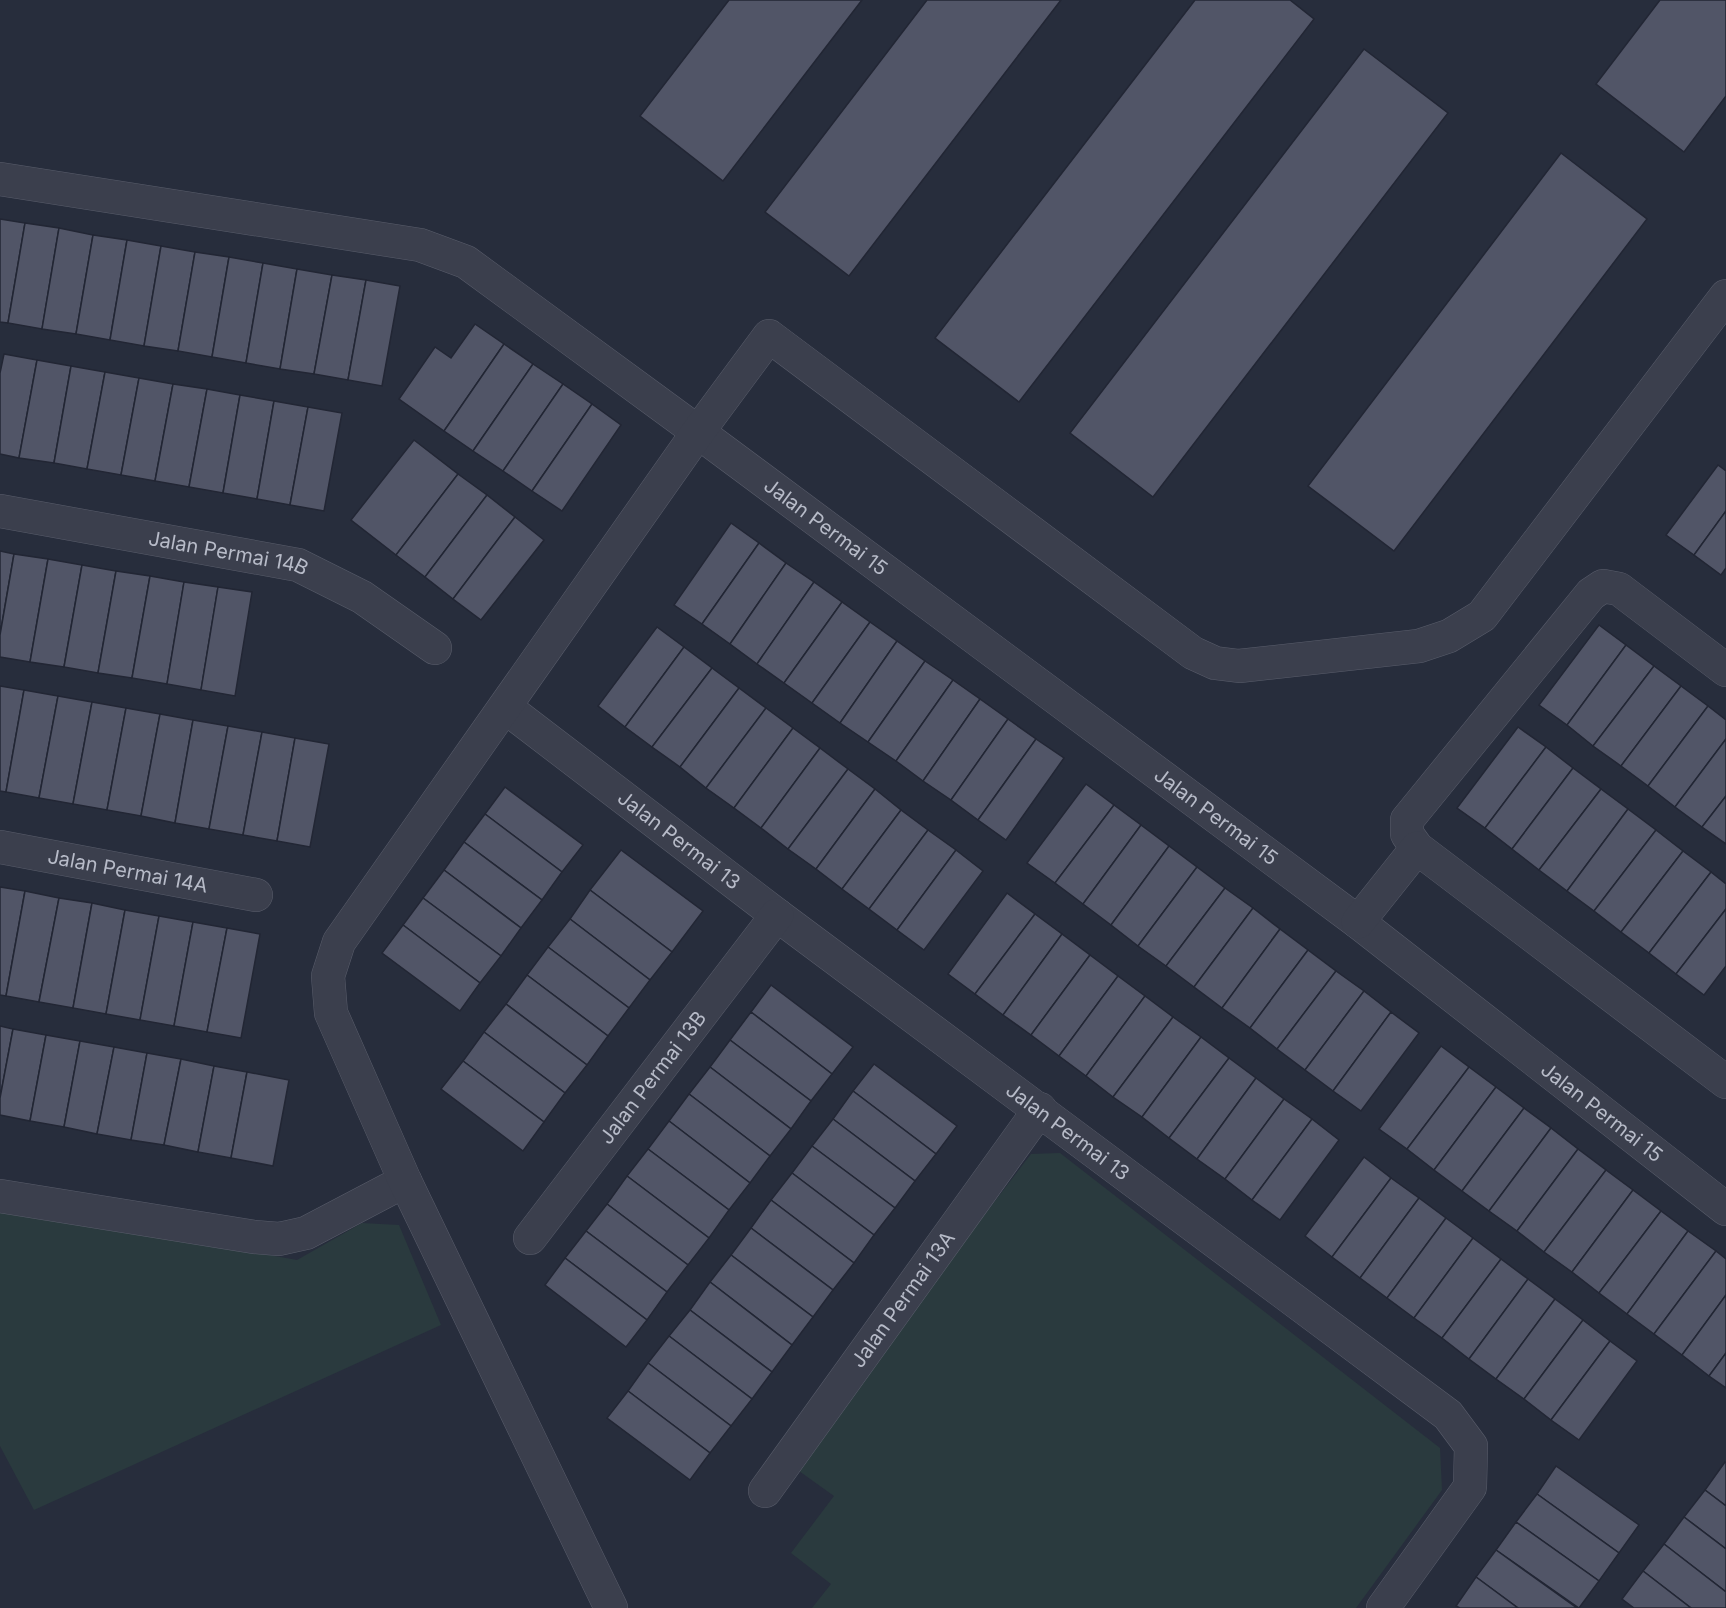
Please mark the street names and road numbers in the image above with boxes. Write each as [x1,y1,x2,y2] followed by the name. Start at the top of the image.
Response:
[759,473,892,581] street label: Jalan Permai 15
[147,526,312,580] street label: Jalan Permai 14B
[1149,763,1283,870] street label: Jalan Permai 15
[613,786,745,895] street label: Jalan Permai 13
[46,844,210,898] street label: Jalan Permai 14A
[594,1006,711,1149] street label: Jalan Permai 13B
[1536,1057,1668,1167] street label: Jalan Permai 15
[1001,1078,1134,1186] street label: Jalan Permai 13
[846,1227,960,1372] street label: Jalan Permai 13A

